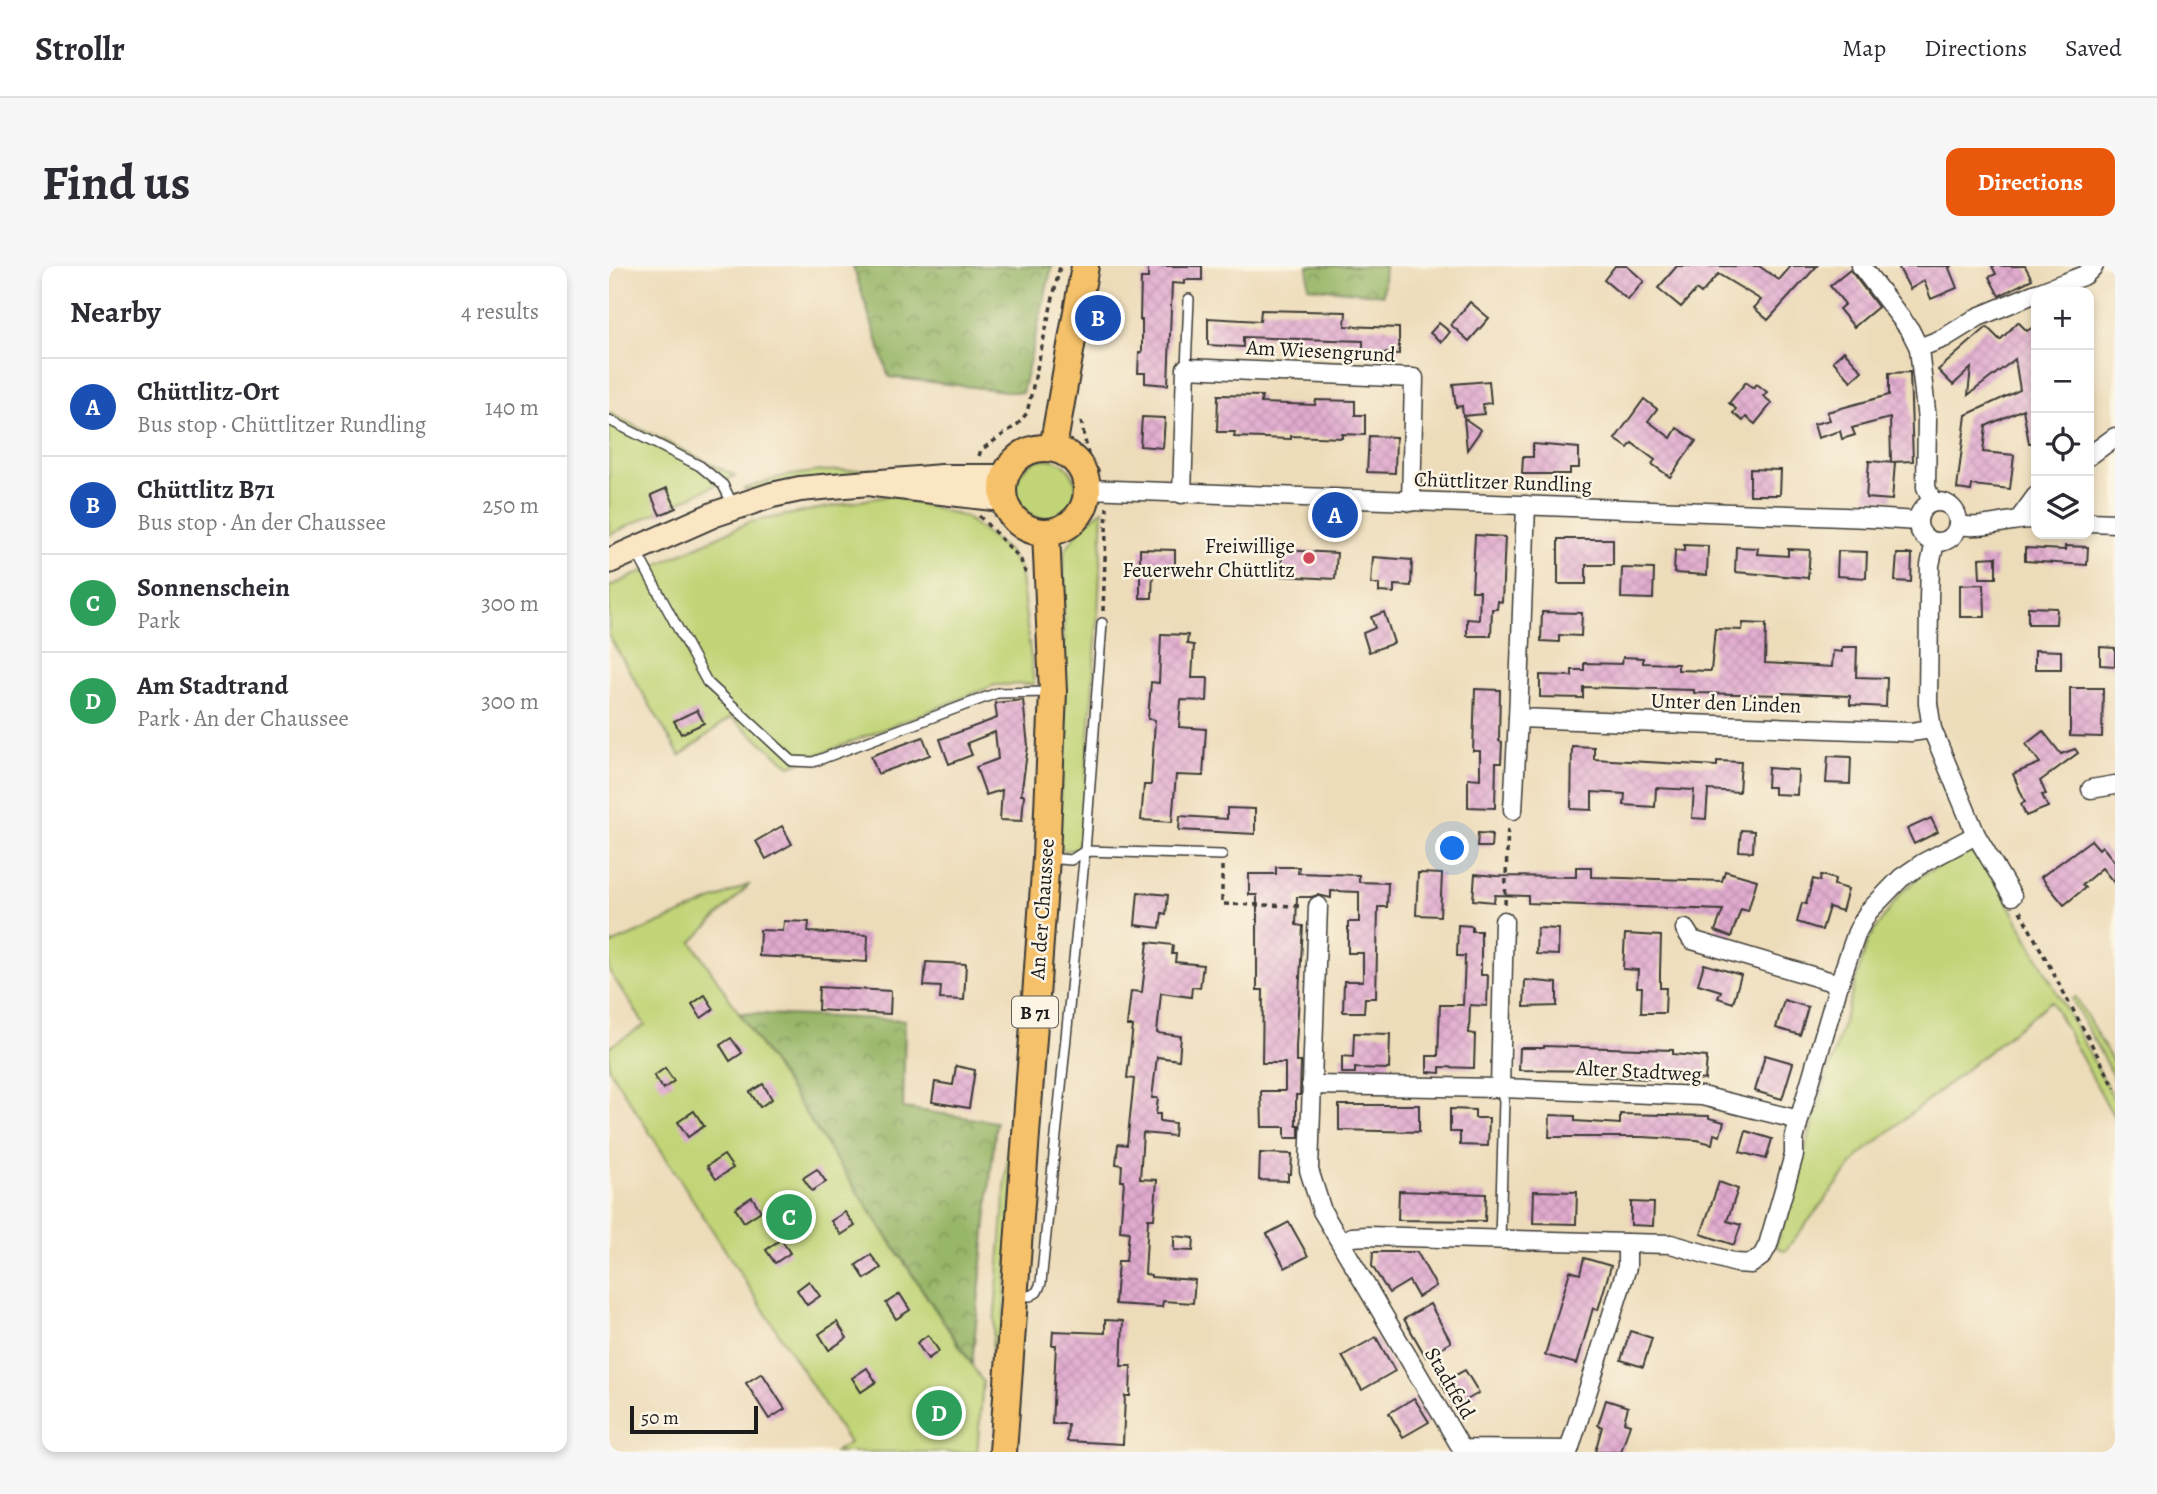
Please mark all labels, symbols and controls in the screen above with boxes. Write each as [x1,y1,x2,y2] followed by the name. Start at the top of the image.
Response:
[35,26,125,71] text: Strollr
[1842,32,1886,64] text: Map
[1924,32,2027,64] text: Directions
[2065,32,2122,64] text: Saved
[1946,148,2115,216] button: Directions
[42,149,190,216] text: Find us
[2031,287,2094,539] map controls
[2031,287,2094,350] button: +
[70,292,161,332] text: Nearby
[1075,292,1121,344] pin: B
[461,296,539,327] text: 4 results
[1245,333,1397,369] street label: Am Wiesengrund
[2031,350,2094,413] button: −
[137,374,280,409] text: Chüttlitz-Ort
[86,392,100,423] text: A
[485,392,539,423] text: 140 m
[137,409,426,440] text: Bus stop · Chüttlitzer Rundling
[2031,413,2094,476] button: locate
[1413,465,1593,499] street label: Chüttlitzer Rundling
[137,472,275,507] text: Chüttlitz B71
[2031,476,2094,539] button: layers
[1312,489,1358,541] pin: A
[86,490,100,521] text: B
[482,490,539,521] text: 250 m
[137,507,386,538] text: Bus stop · An der Chaussee
[1122,532,1295,584] place label: Freiwillige Feuerwehr Chüttlitz
[1301,550,1317,566] marker: Freiwillige Feuerwehr Chüttlitz
[137,570,290,605] text: Sonnenschein
[86,588,100,619] text: C
[481,588,539,619] text: 300 m
[137,605,180,636] text: Park
[137,668,288,703] text: Am Stadtrand
[85,686,101,717] text: D
[481,686,539,717] text: 300 m
[1650,686,1802,720] street label: Unter den Linden
[137,703,349,734] text: Park · An der Chaussee
[1435,831,1469,865] your location
[1023,837,1061,982] street label: An der Chaussee
[1012,996,1058,1028] road number: B 71
[1574,1054,1703,1088] street label: Alter Stadtweg
[766,1191,812,1243] pin: C
[1418,1342,1482,1425] street label: Stadtfeld
[916,1387,962,1439] pin: D
[630,1403,758,1435] scale bar
[641,1405,679,1431] text: 50 m

